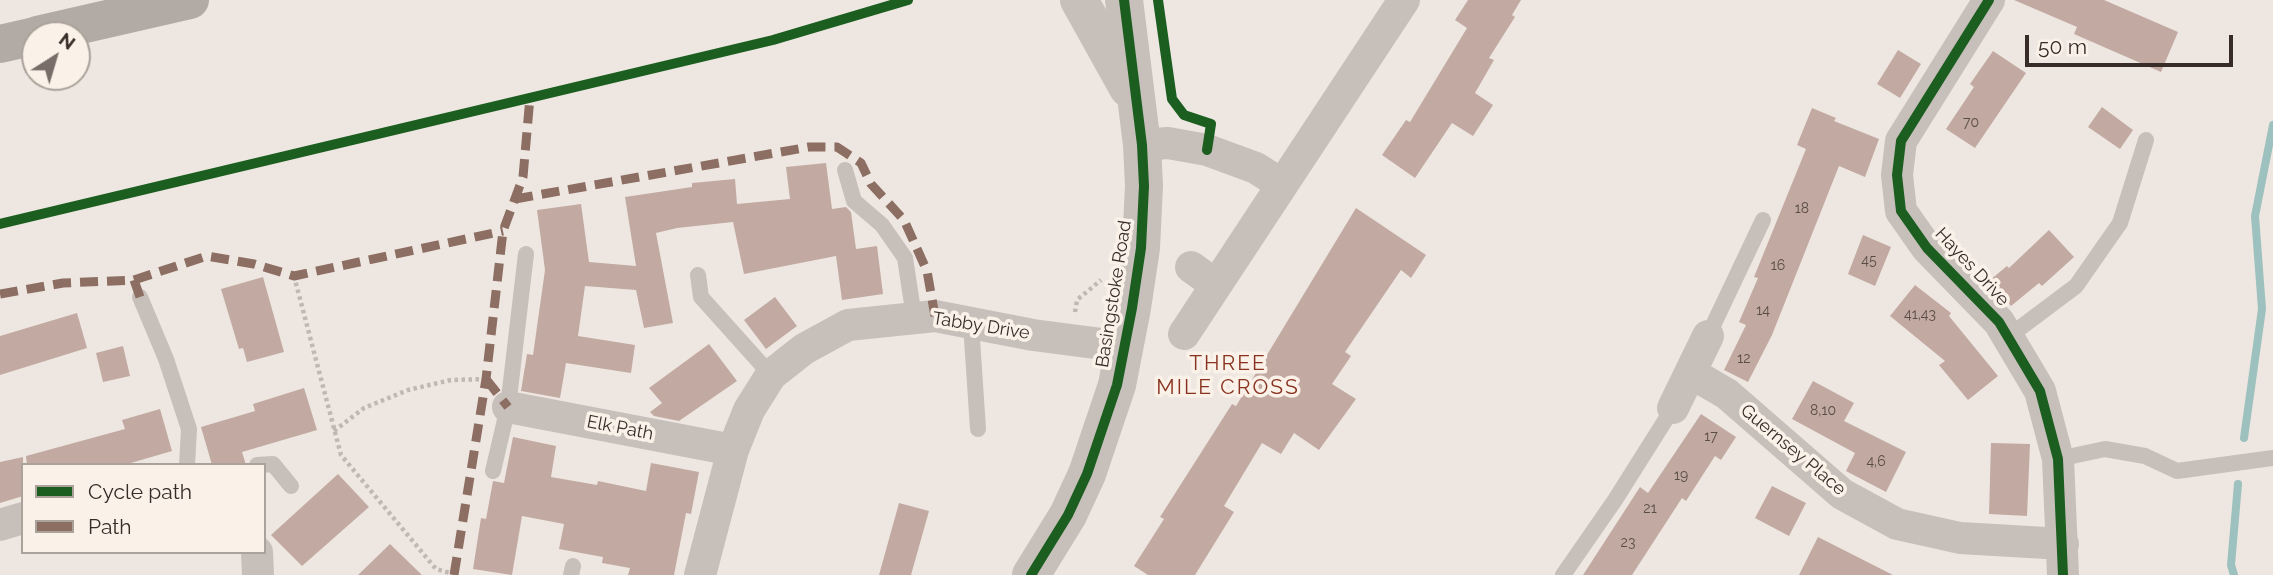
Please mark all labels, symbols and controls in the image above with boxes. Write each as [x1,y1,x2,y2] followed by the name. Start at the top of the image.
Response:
[21,21,91,91] north arrow
[2028,21,2236,65] scale bar
[55,28,80,54] text: N
[2038,34,2087,59] text: 50 m
[1963,115,1979,131] house number: 70
[1795,201,1809,217] house number: 18
[1092,219,1136,369] street label: Basingstoke Road
[1930,223,2014,311] street label: Hayes Drive
[1861,253,1877,269] house number: 45
[1771,258,1785,274] house number: 16
[1756,303,1770,319] house number: 14
[1904,307,1936,323] house number: 41,43
[931,308,1031,344] street label: Tabby Drive
[1158,351,1298,401] district label: THREE MILE CROSS
[1737,351,1751,367] house number: 12
[1736,400,1850,500] street label: Guernsey Place
[1810,403,1836,419] house number: 8,10
[585,411,655,445] street label: Elk Path
[1704,429,1718,445] house number: 17
[1866,454,1886,470] house number: 4,6
[21,463,266,554] legend
[1674,468,1688,484] house number: 19
[88,479,192,504] text: Cycle path
[1643,501,1657,517] house number: 21
[88,514,132,539] text: Path
[1621,535,1635,551] house number: 23

